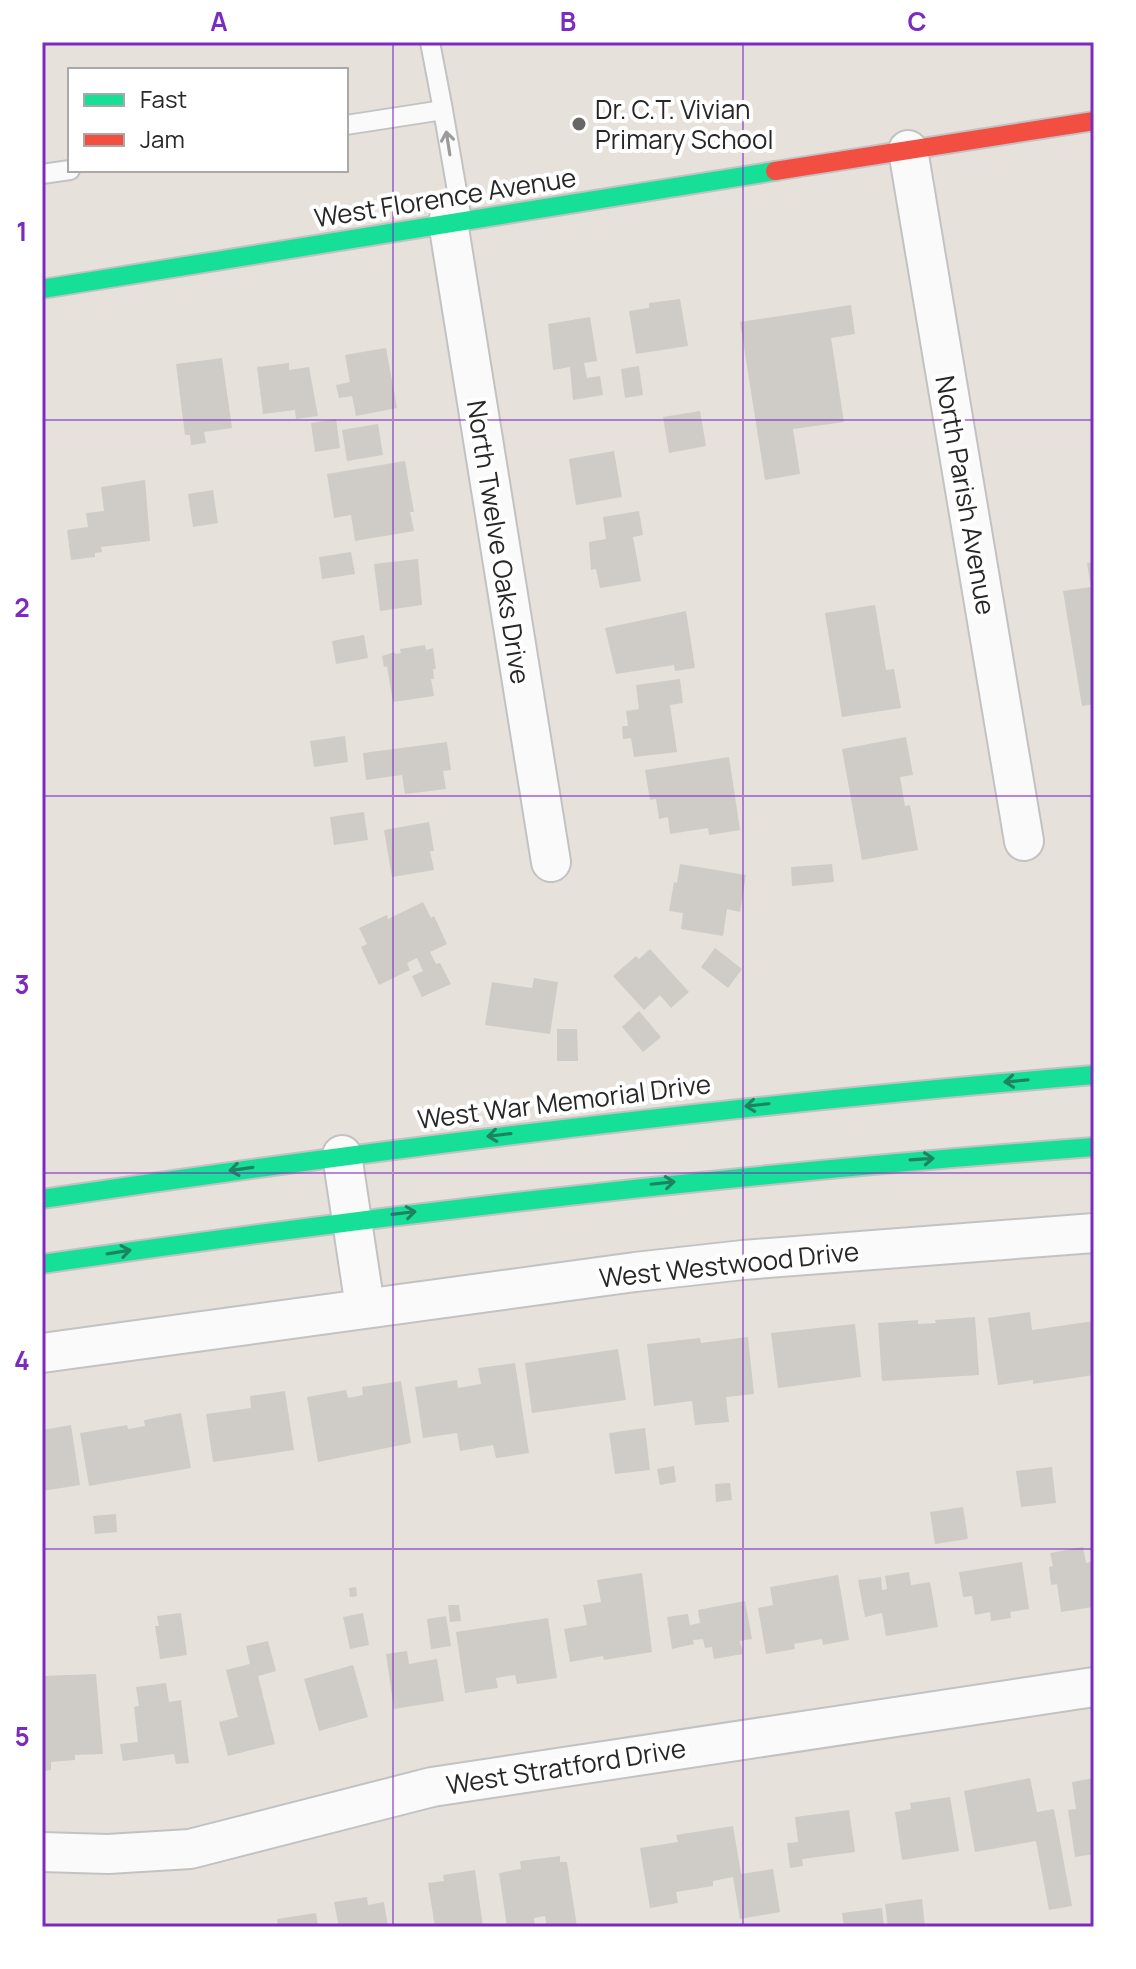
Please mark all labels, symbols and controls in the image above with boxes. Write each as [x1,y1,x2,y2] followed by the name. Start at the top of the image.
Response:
[210,3,228,39] text: A
[560,3,576,39] text: B
[907,3,927,39] text: C
[68,68,348,172] legend
[140,82,187,115] text: Fast
[595,91,773,157] place label: Dr. C.T. Vivian Primary School
[570,115,588,133] marker: Dr. C.T. Vivian Primary School
[140,122,185,155] text: Jam
[440,131,455,157] one-way arrow
[312,159,578,235] street label: West Florence Avenue
[16,213,28,249] text: 1
[927,373,1005,617] street label: North Parish Avenue
[459,398,539,686] street label: North Twelve Oaks Drive
[14,589,30,625] text: 2
[14,966,30,1002] text: 3
[415,1065,713,1137] street label: West War Memorial Drive
[1003,1074,1030,1089] one-way arrow
[744,1098,771,1113] one-way arrow
[486,1127,513,1142] one-way arrow
[908,1151,935,1166] one-way arrow
[229,1162,254,1177] one-way arrow
[649,1176,676,1191] one-way arrow
[391,1206,417,1221] one-way arrow
[597,1232,861,1296] street label: West Westwood Drive
[106,1244,131,1259] one-way arrow
[14,1342,30,1378] text: 4
[14,1718,30,1754] text: 5
[444,1729,688,1803] street label: West Stratford Drive

